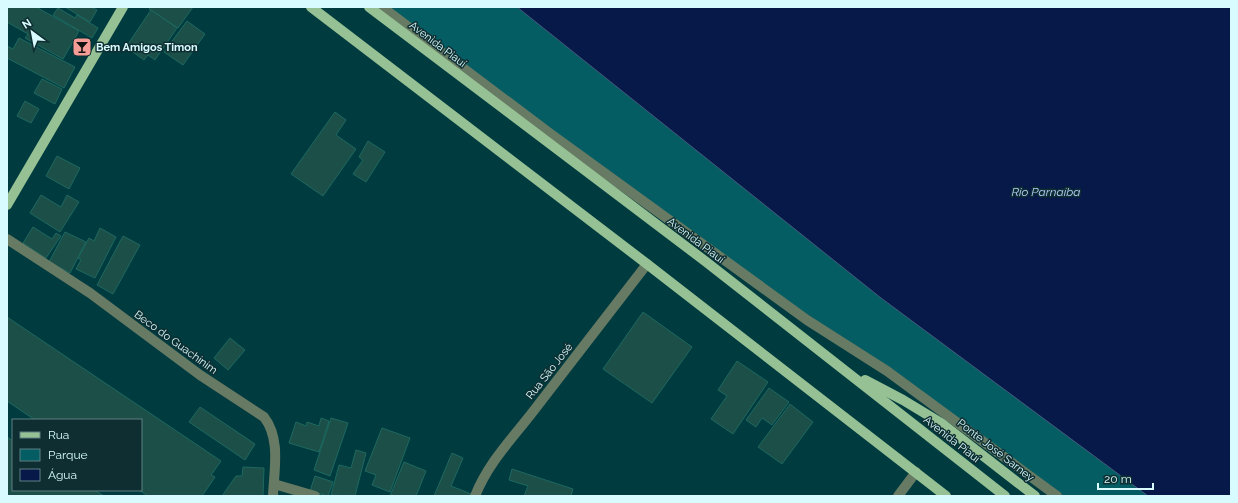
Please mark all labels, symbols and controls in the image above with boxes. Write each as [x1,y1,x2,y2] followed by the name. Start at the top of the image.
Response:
[12,12,52,52] north arrow
[20,16,34,32] text: N
[407,19,469,70] street label: Avenida Piauí
[71,36,93,58] bar icon: Bem Amigos Timon
[96,41,198,54] place label: Bem Amigos Timon
[1011,185,1081,199] water label: Rio Parnaíba
[665,215,727,266] street label: Avenida Piauí
[132,308,220,377] street label: Beco do Guachinim
[523,340,576,402] street label: Rua São José
[921,413,983,466] street label: Avenida Piauí
[955,416,1037,484] street label: Ponte José Sarney
[12,419,142,491] legend
[48,428,69,442] text: Rua
[48,448,88,462] text: Parque
[1098,465,1153,491] scale bar
[48,468,77,482] text: Água
[1104,472,1132,486] text: 20 m

